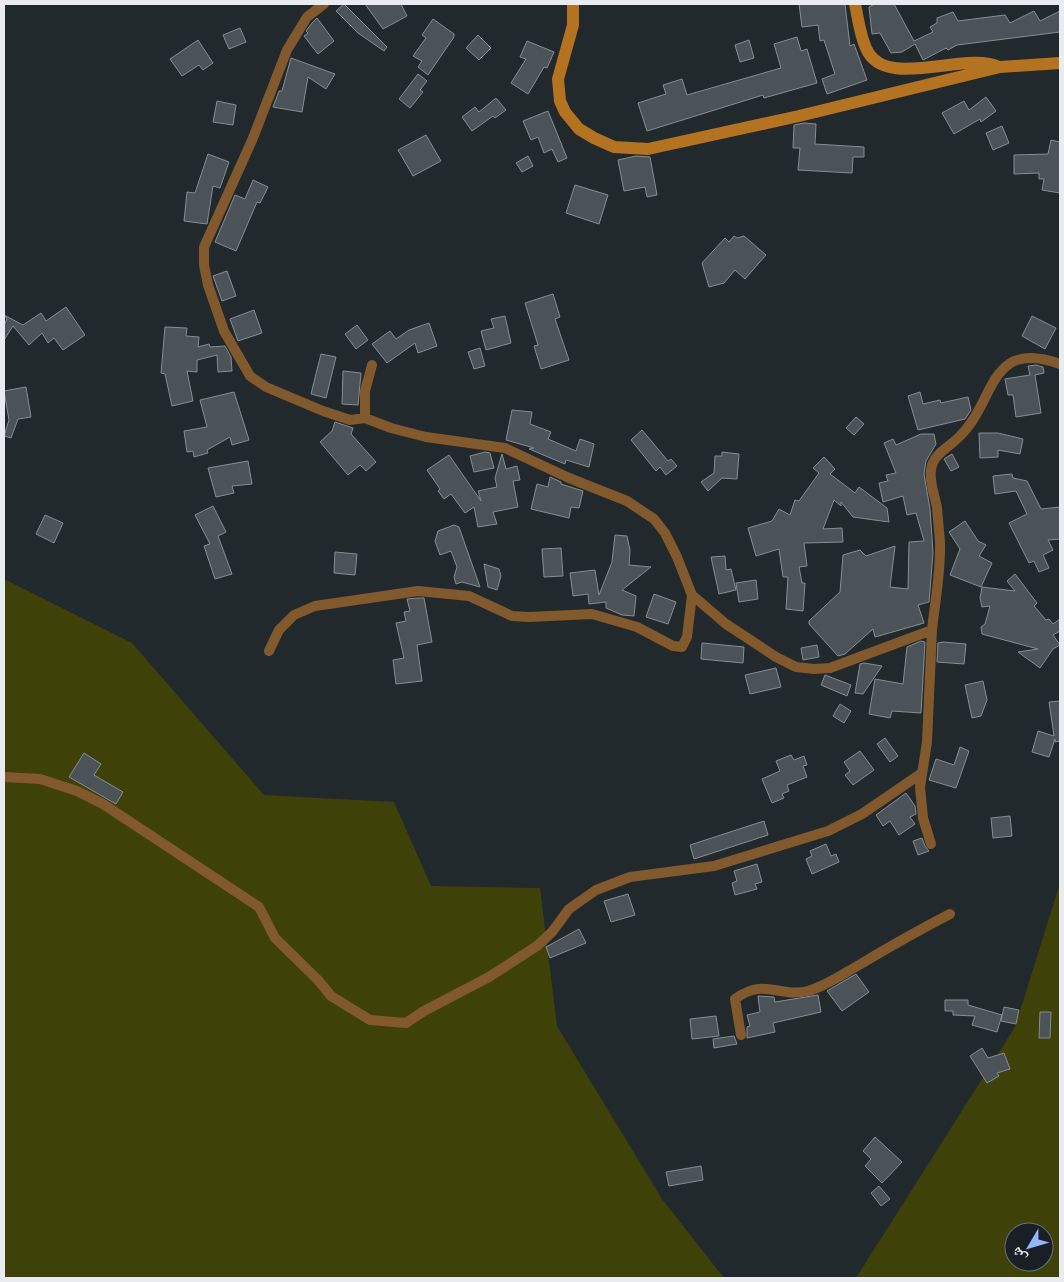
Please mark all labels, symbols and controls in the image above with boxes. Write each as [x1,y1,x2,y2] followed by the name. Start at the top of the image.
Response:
[1004,1222,1054,1272] north arrow
[1008,1243,1030,1266] text: ش

